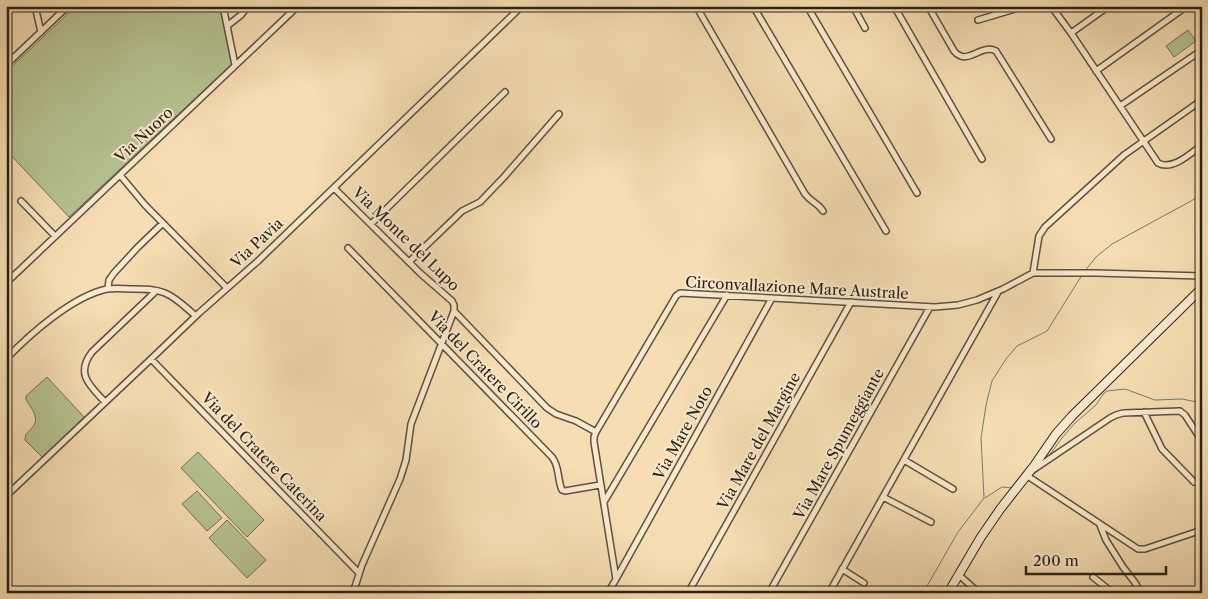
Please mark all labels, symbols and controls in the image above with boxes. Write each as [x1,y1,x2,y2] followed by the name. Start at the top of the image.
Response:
[110,103,177,167] street label: Via Nuoro
[348,182,464,295] street label: Via Monte del Lupo
[226,213,287,272] street label: Via Pavia
[685,272,909,303] street label: Circonvallazione Mare Australe
[424,306,546,432] street label: Via del Cratere Cirillo
[789,365,888,523] street label: Via Mare Spumeggiante
[712,369,804,514] street label: Via Mare del Margine
[648,383,716,484] street label: Via Mare Noto
[197,387,331,525] street label: Via del Cratere Caterina
[1026,544,1166,576] scale bar
[1033,551,1079,570] text: 200 m

